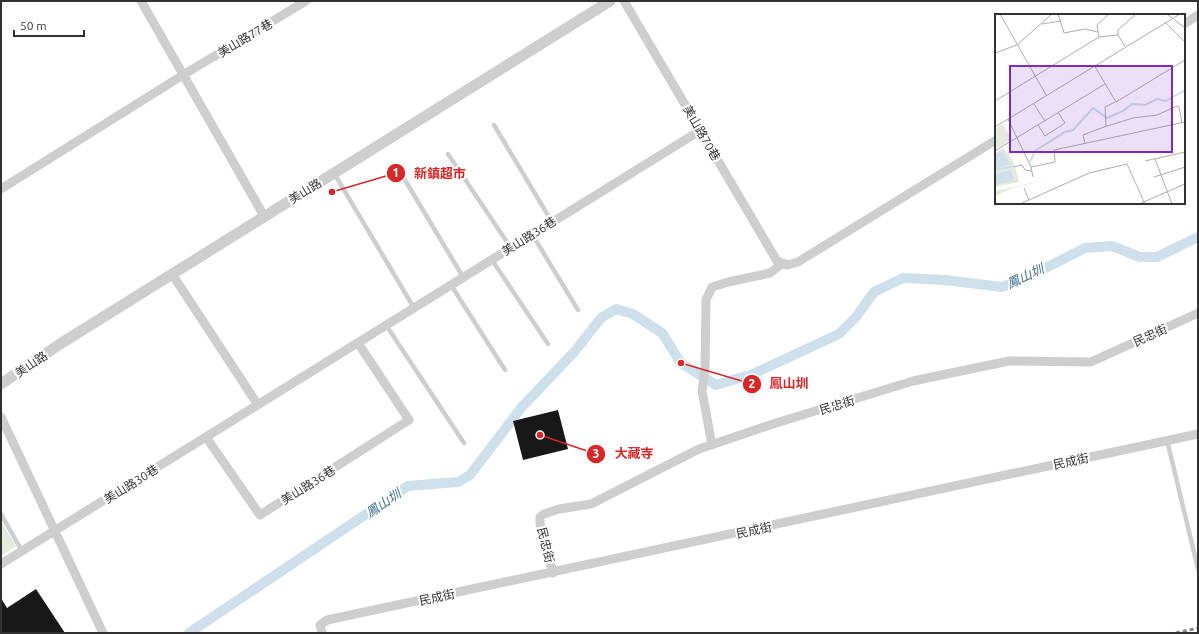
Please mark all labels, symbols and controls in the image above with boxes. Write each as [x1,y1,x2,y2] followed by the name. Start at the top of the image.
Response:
[14,12,84,38] scale bar
[995,14,1185,204] inset map
[215,17,275,59] street label: 美山路77巷
[20,19,47,32] text: 50 m
[681,103,723,163] street label: 美山路70巷
[386,161,474,186] callout: 新鎮超市
[393,166,399,179] text: 1
[414,166,466,180] text: 新鎮超市
[286,176,324,206] street label: 美山路
[499,214,559,258] street label: 美山路36巷
[1004,261,1047,291] water label: 鳳山圳
[1131,322,1169,348] street label: 民忠街
[12,349,50,379] street label: 美山路
[742,371,817,396] callout: 鳳山圳
[769,376,809,390] text: 鳳山圳
[749,377,756,390] text: 2
[818,394,856,416] street label: 民忠街
[586,441,661,466] callout: 大藏寺
[614,446,654,460] text: 大藏寺
[593,447,599,460] text: 3
[1052,451,1090,471] street label: 民成街
[101,462,161,506] street label: 美山路30巷
[278,463,338,507] street label: 美山路36巷
[363,485,405,520] water label: 鳳山圳
[735,520,773,540] street label: 民成街
[535,526,557,564] street label: 民忠街
[418,587,456,607] street label: 民成街

